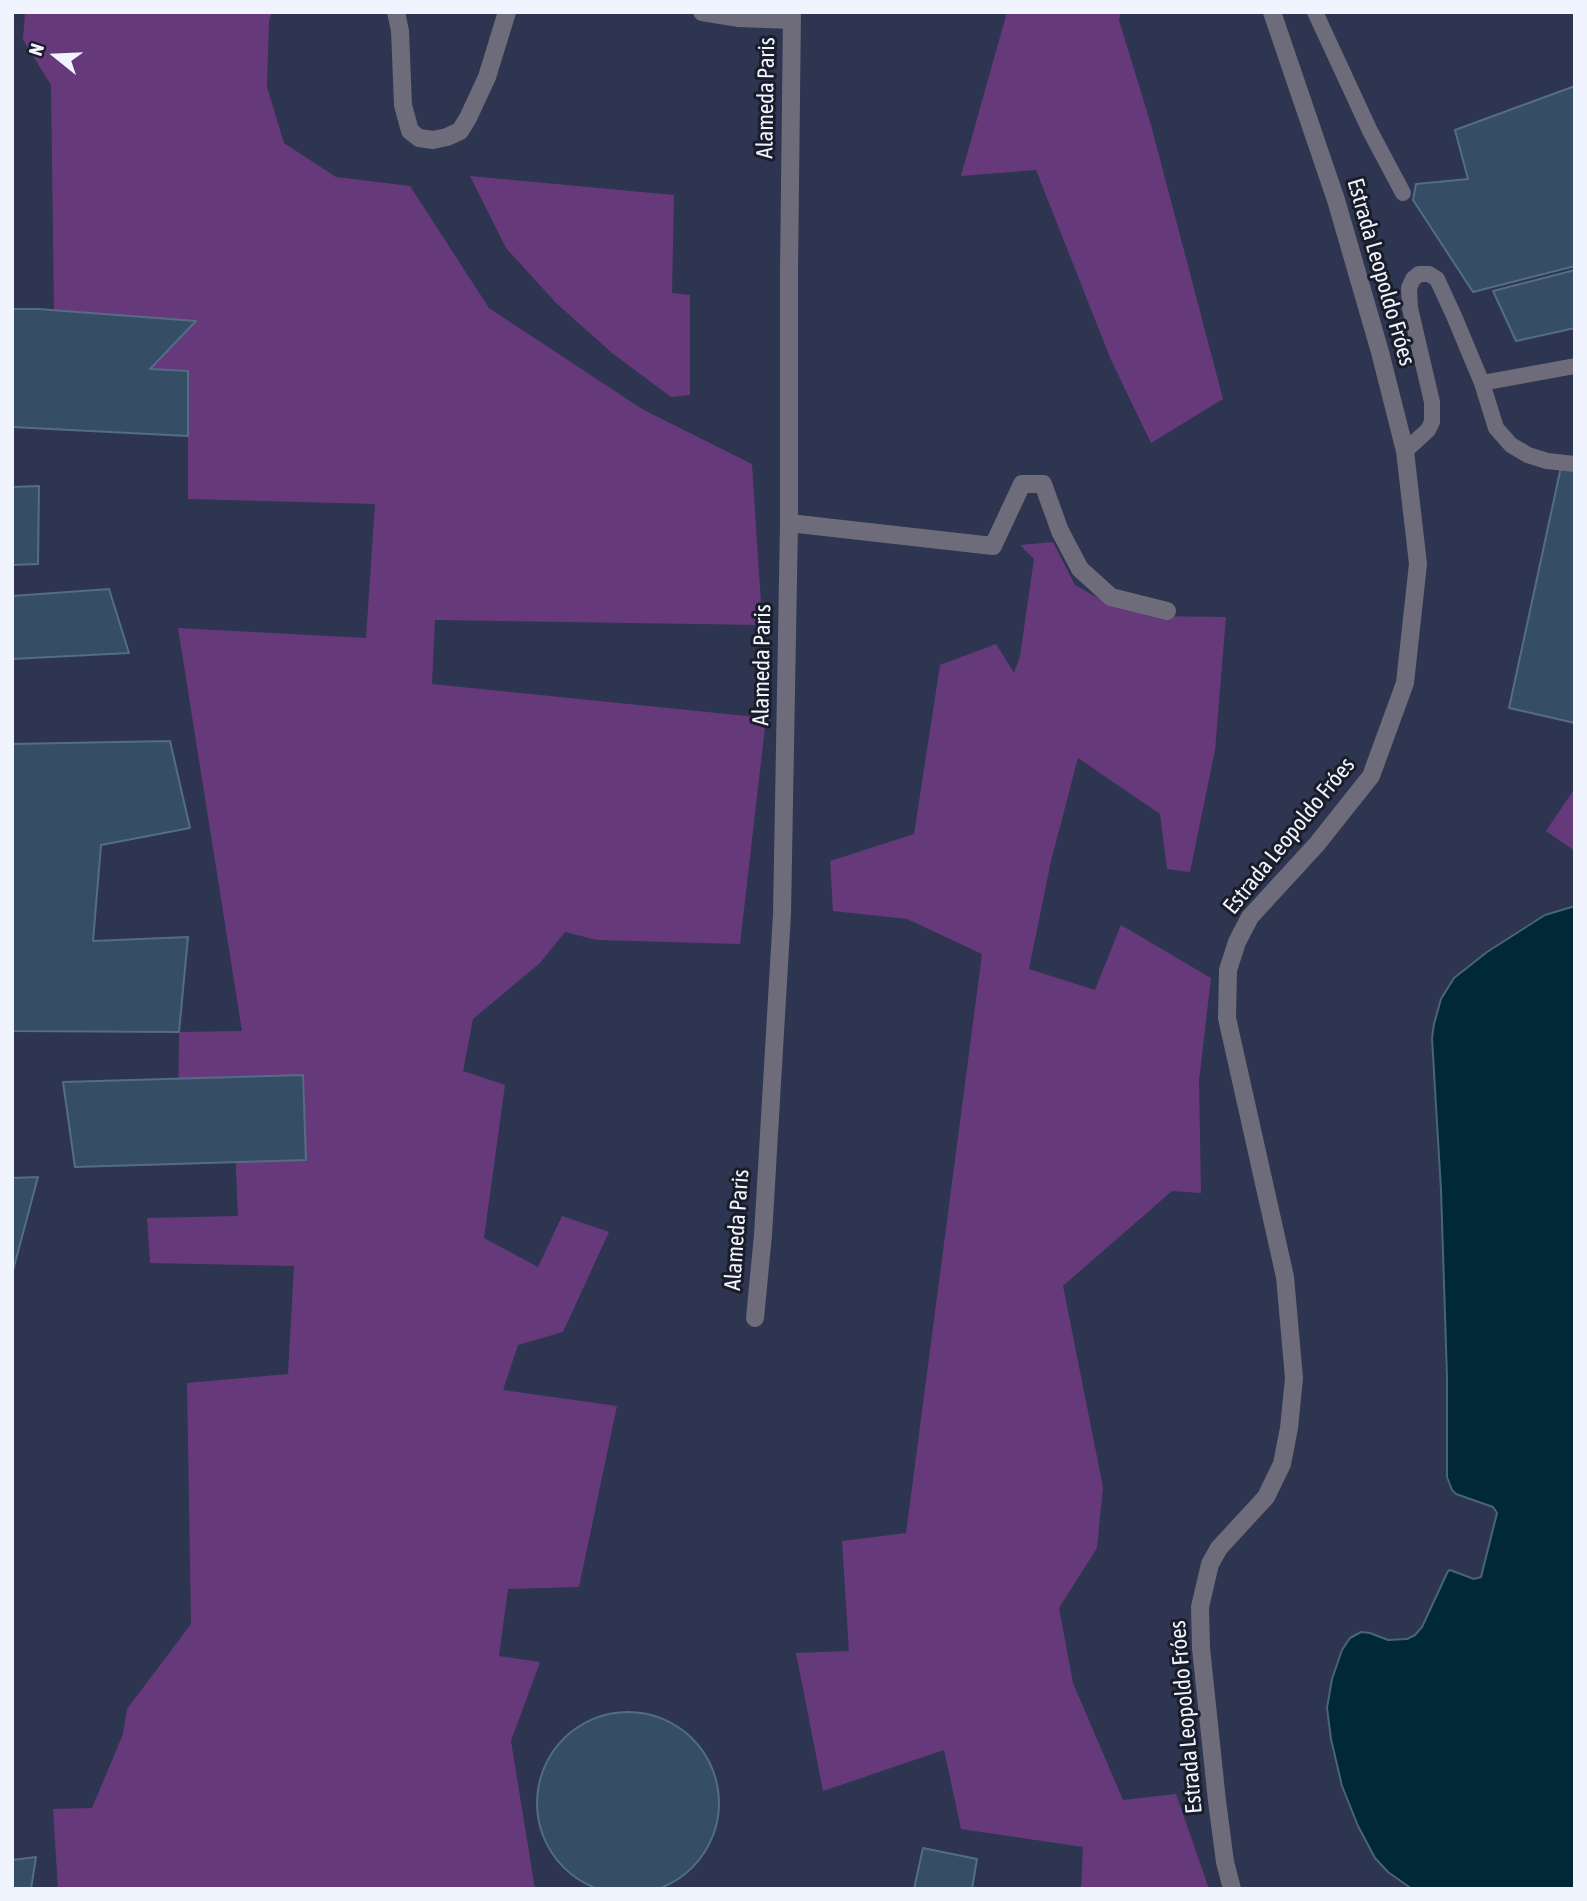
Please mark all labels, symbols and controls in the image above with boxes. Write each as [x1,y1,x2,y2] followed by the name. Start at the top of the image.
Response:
[21,21,91,91] north arrow
[751,37,781,159] street label: Alameda Paris
[24,41,48,58] text: N
[1341,175,1421,369] street label: Estrada Leopoldo Fróes
[747,604,777,726] street label: Alameda Paris
[1217,752,1361,920] street label: Estrada Leopoldo Fróes
[719,1168,755,1292] street label: Alameda Paris
[1164,1619,1208,1815] street label: Estrada Leopoldo Fróes

